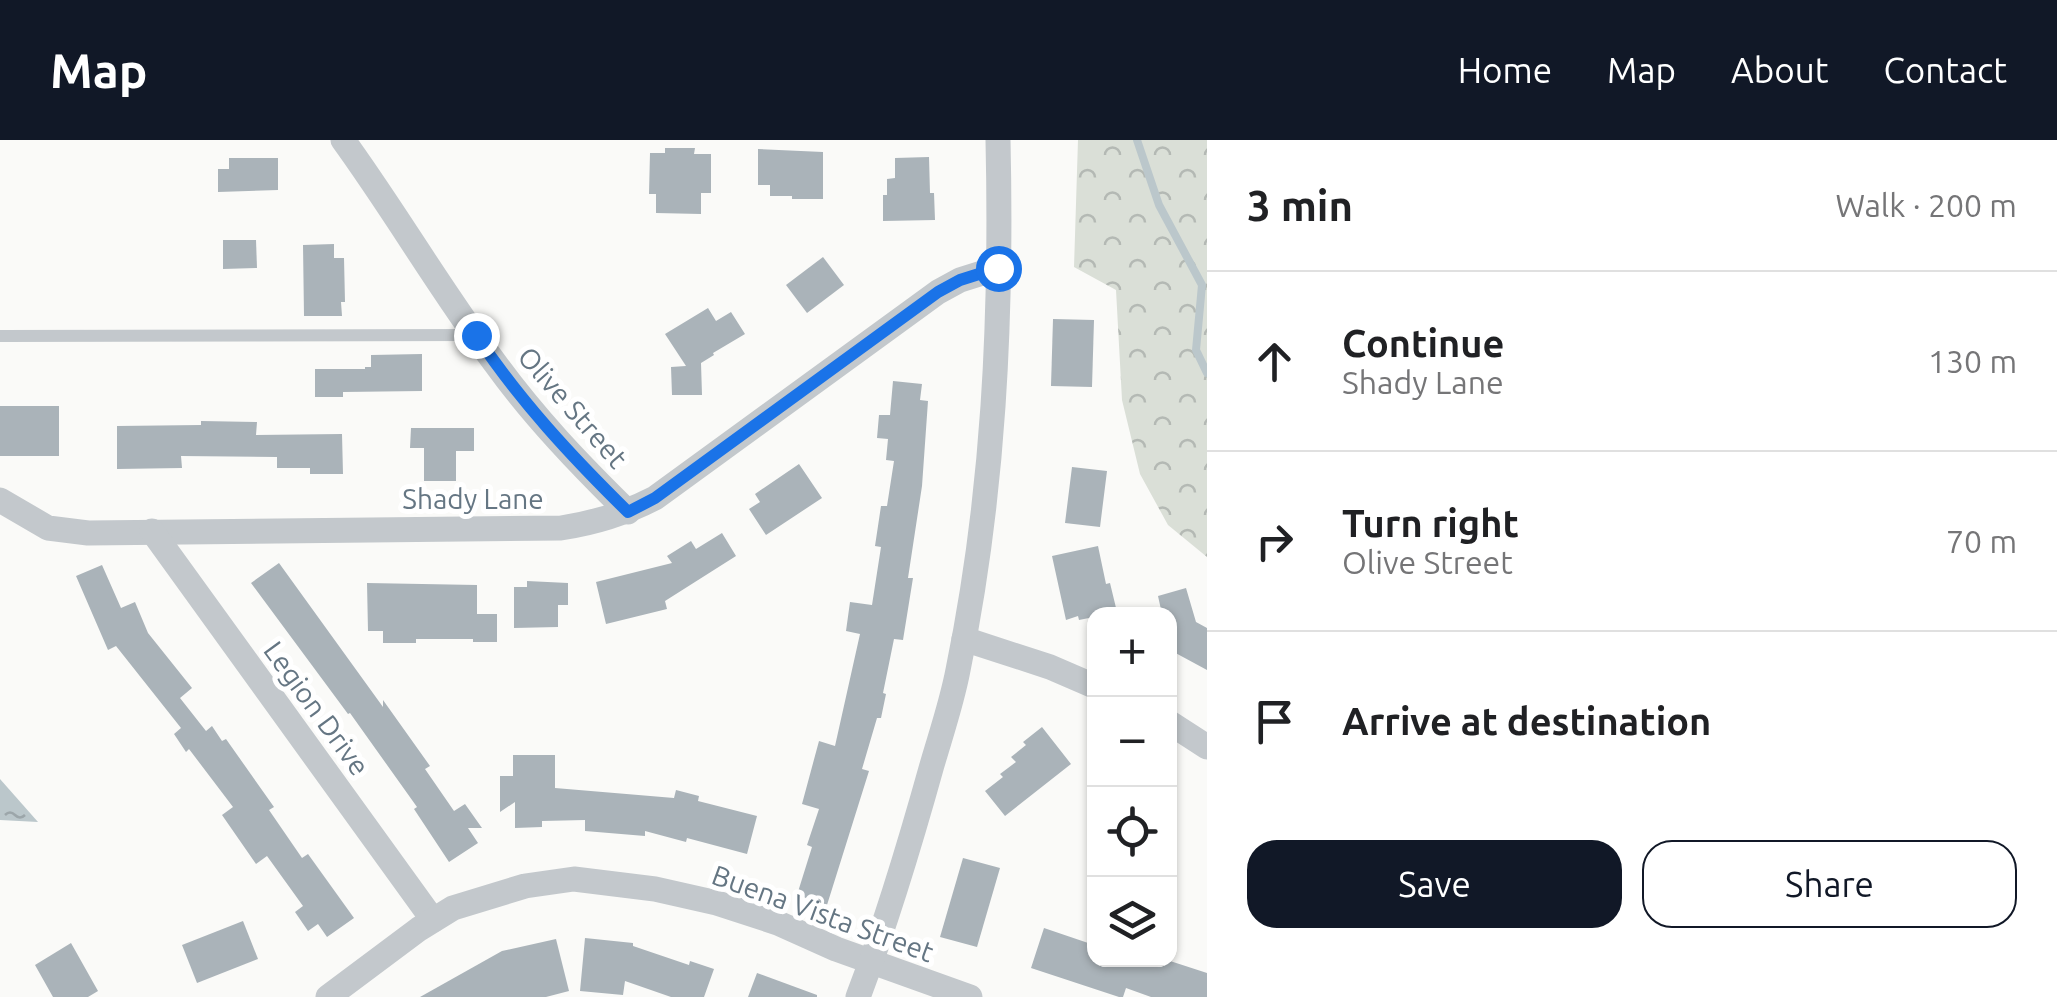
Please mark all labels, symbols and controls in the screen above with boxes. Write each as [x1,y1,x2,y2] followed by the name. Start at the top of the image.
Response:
[50,43,148,97] text: Map
[1458,50,1552,90] text: Home
[1607,50,1676,90] text: Map
[1731,50,1828,90] text: About
[1883,50,2007,90] text: Contact
[1247,182,1353,229] text: 3 min
[1835,187,2017,223] text: Walk · 200 m
[976,246,1022,292] route start
[454,313,500,359] route end
[1342,322,1504,364] text: Continue
[1247,334,1302,389] icon: ahead
[512,340,634,474] street label: Olive Street
[1928,343,2017,379] text: 130 m
[1342,364,1504,400] text: Shady Lane
[402,483,544,514] street label: Shady Lane
[1342,502,1519,544] text: Turn right
[1247,514,1302,569] icon: right
[1946,523,2017,559] text: 70 m
[1342,544,1513,580] text: Olive Street
[1087,607,1177,967] map controls
[1087,607,1177,697] button: +
[258,635,376,781] street label: Legion Drive
[1247,694,1302,749] icon: arrive
[1087,697,1177,787] button: −
[1342,700,1711,742] text: Arrive at destination
[1087,787,1177,877] button: locate
[1247,840,1622,928] button: Save
[1642,840,2017,928] button: Share
[708,858,938,968] street label: Buena Vista Street
[1087,877,1177,967] button: layers

